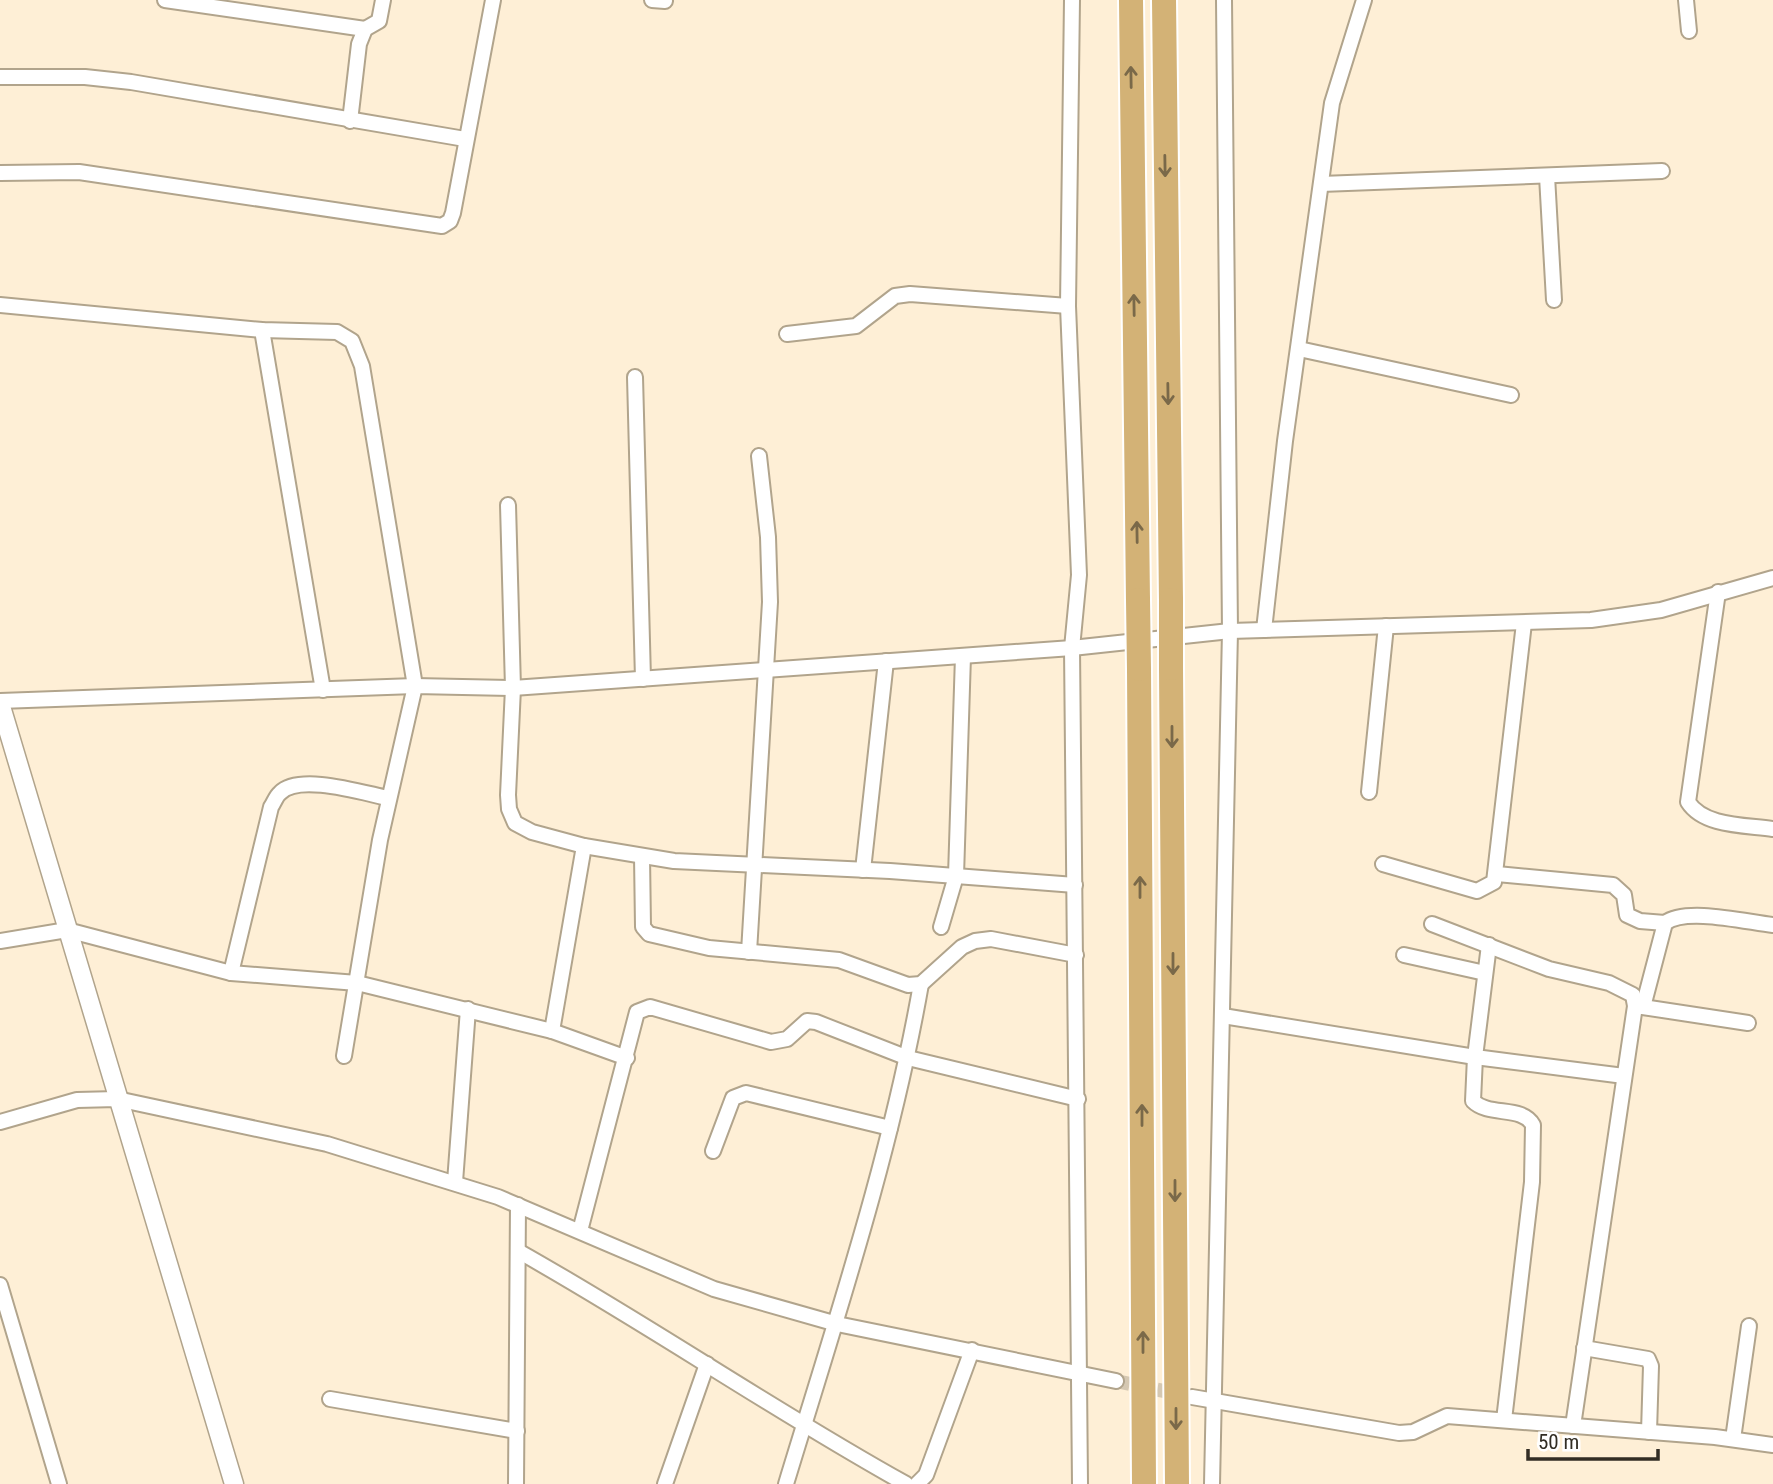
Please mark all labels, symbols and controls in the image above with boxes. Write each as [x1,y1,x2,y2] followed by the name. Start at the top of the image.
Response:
[1124,66,1138,89] one-way arrow
[1158,154,1172,177] one-way arrow
[1127,293,1141,316] one-way arrow
[1161,382,1175,405] one-way arrow
[1131,521,1144,544] one-way arrow
[1165,725,1179,748] one-way arrow
[1133,876,1147,899] one-way arrow
[1166,952,1180,975] one-way arrow
[1135,1104,1149,1127] one-way arrow
[1168,1180,1182,1203] one-way arrow
[1136,1331,1150,1354] one-way arrow
[1170,1407,1183,1430] one-way arrow
[1528,1418,1658,1462] scale bar
[1538,1430,1579,1454] text: 50 m

